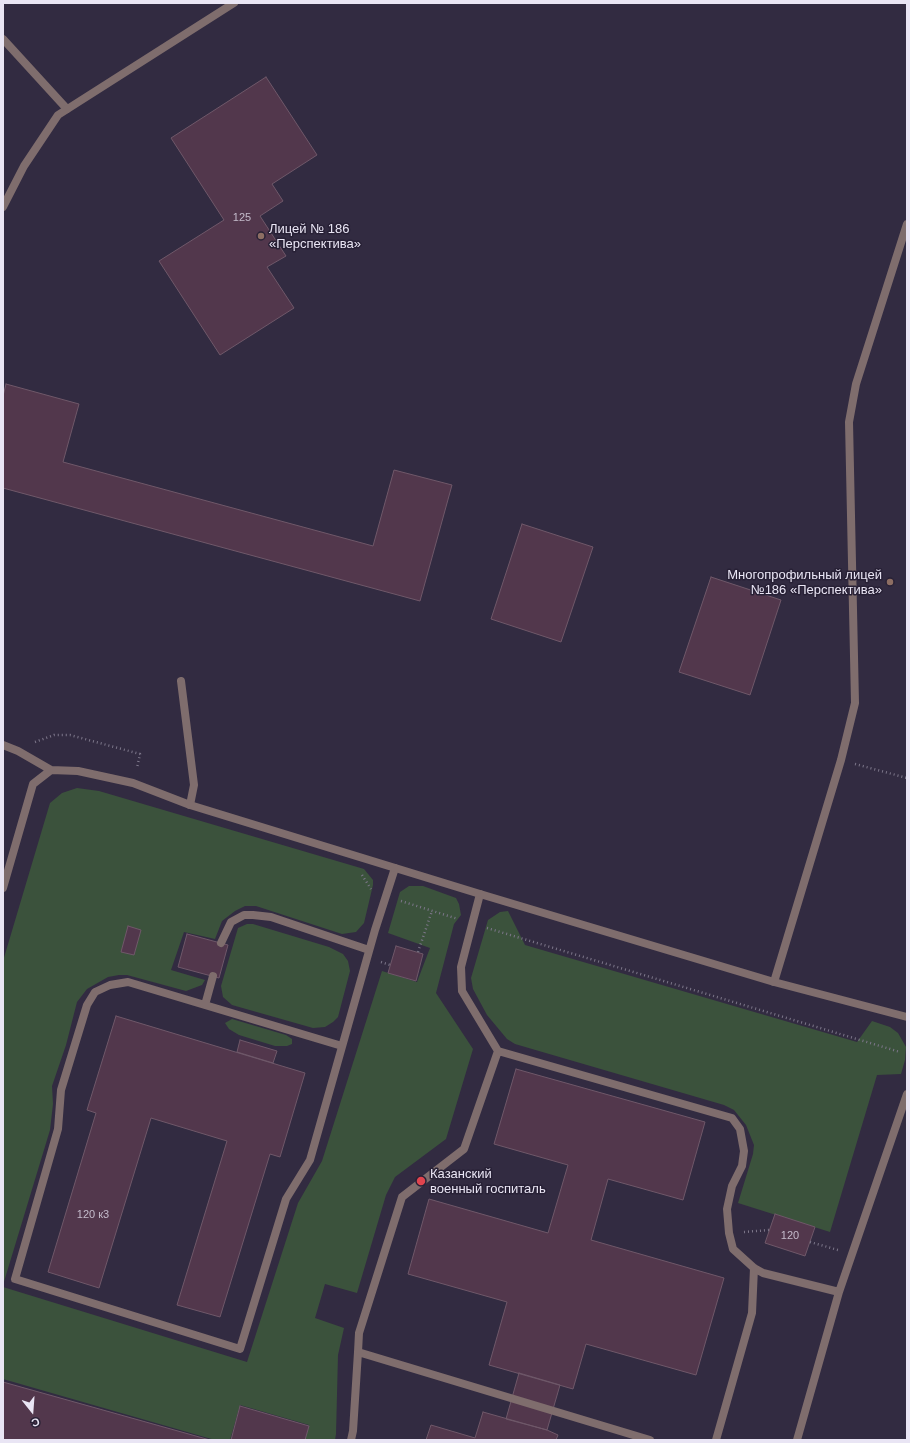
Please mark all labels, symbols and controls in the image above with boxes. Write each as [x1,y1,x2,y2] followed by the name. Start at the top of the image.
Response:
[233,211,251,225] house number: 125
[269,221,361,252] place label: Лицей № 186 «Перспектива»
[256,231,266,241] marker: Лицей № 186 «Перспектива»
[727,567,882,598] place label: Многопрофильный лицей №186 «Перспектива»
[885,577,895,587] marker: Многопрофильный лицей №186 «Перспектива»
[430,1166,546,1197] place label: Казанский военный госпиталь
[415,1175,427,1187] marker: Казанский военный госпиталь
[77,1208,109,1222] house number: 120 к3
[781,1229,799,1243] house number: 120
[12,1391,52,1431] north arrow
[30,1416,41,1429] text: С

